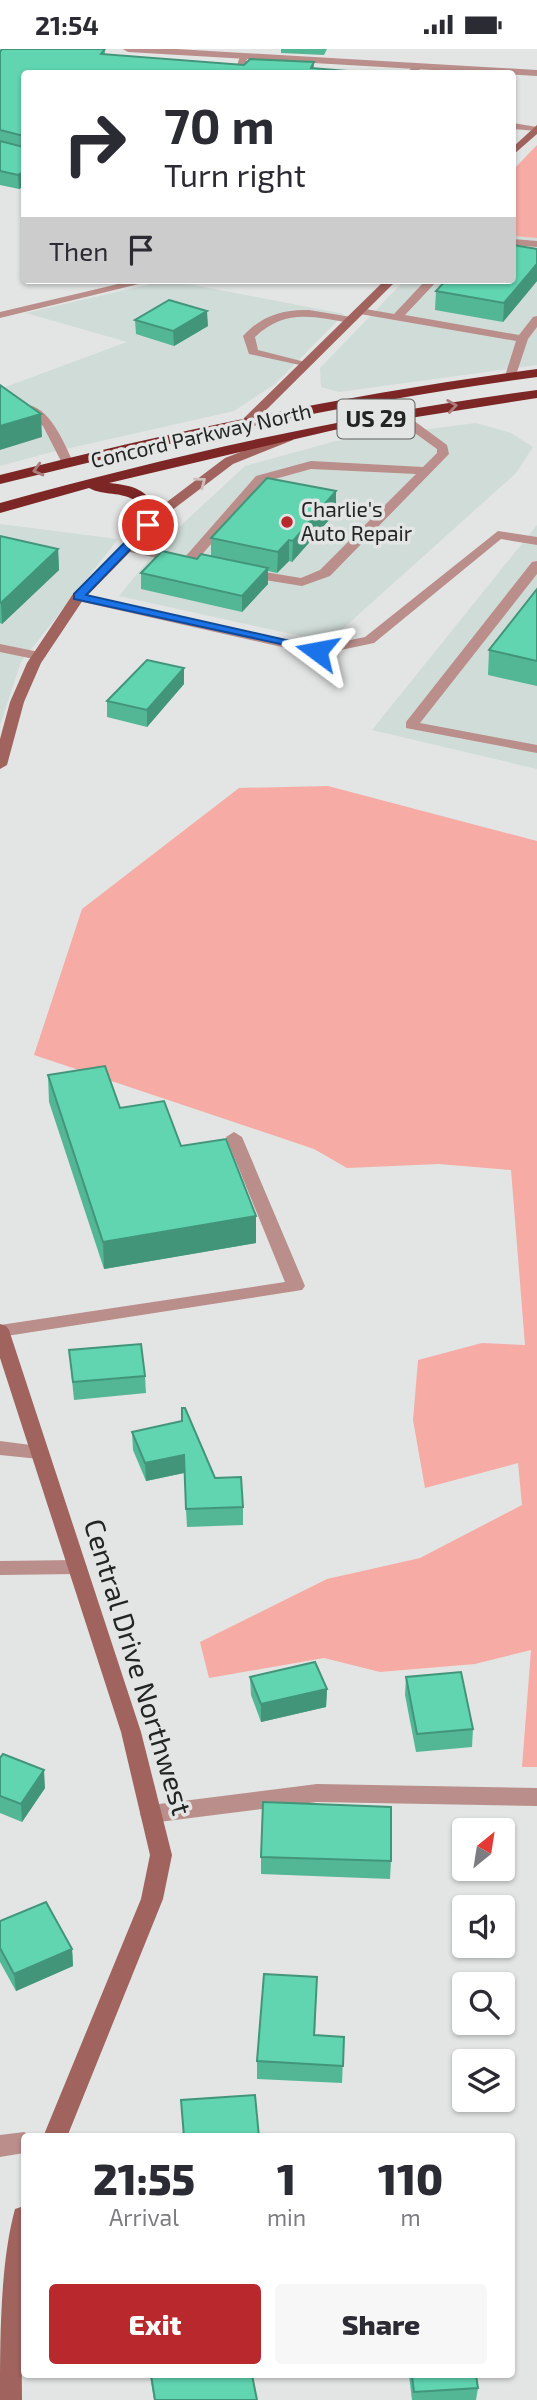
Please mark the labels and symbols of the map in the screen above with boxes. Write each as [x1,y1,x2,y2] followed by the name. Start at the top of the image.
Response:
[88,397,313,472] street label: Concord Parkway North
[338,399,414,439] road number: US 29
[446,399,458,414] one-way arrow
[32,462,44,476] one-way arrow
[193,478,206,490] one-way arrow
[118,495,178,555] pin
[301,496,413,545] place label: Charlie's Auto Repair
[279,514,295,530] marker: Charlie's Auto Repair
[280,614,354,688] position arrow
[78,1515,200,1819] street label: Central Drive Northwest
[452,1818,514,1881] north arrow

